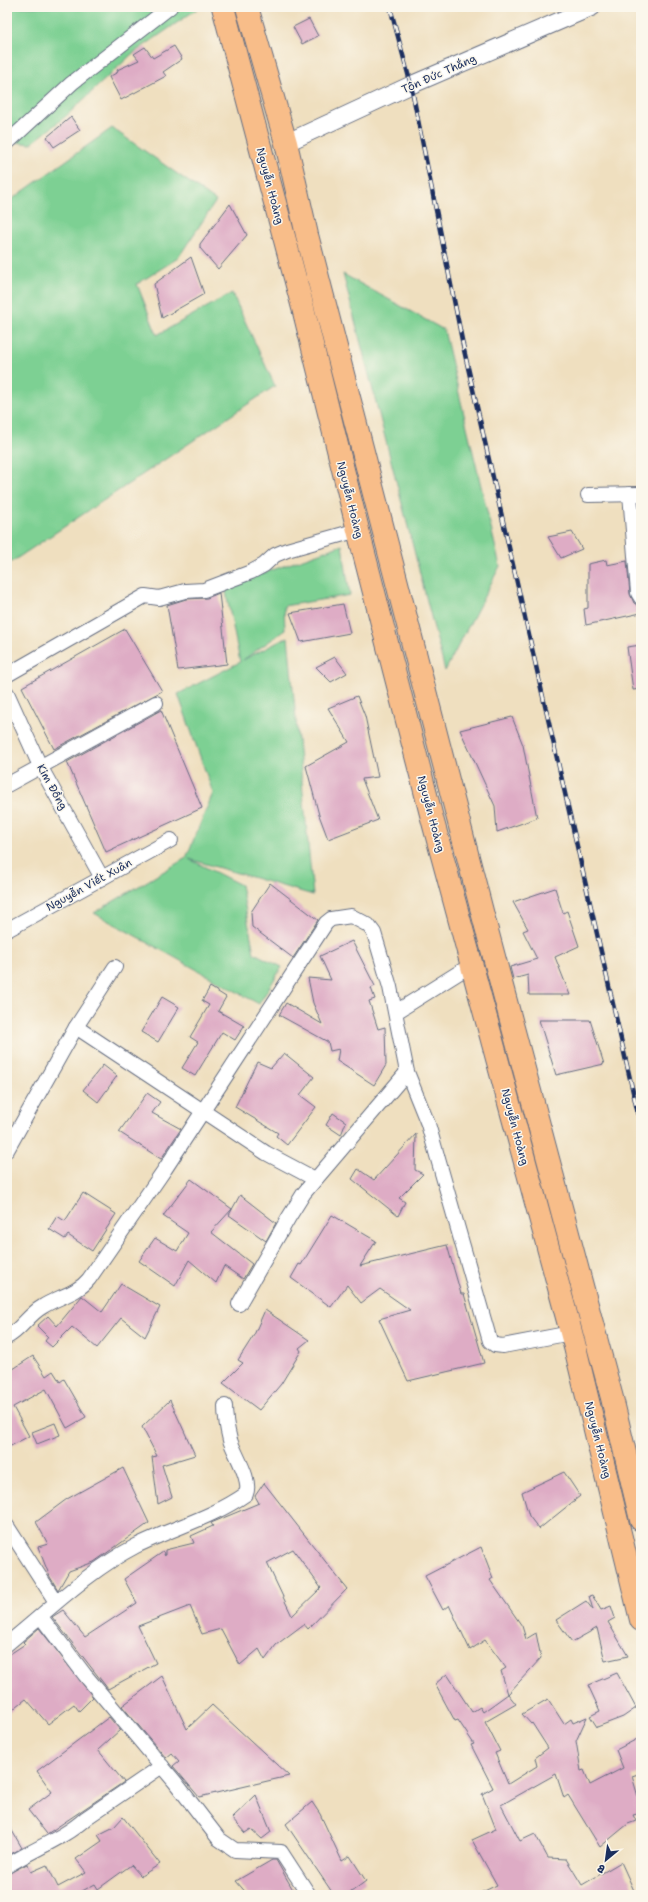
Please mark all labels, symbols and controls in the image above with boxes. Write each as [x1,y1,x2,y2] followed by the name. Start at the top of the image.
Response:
[399,51,479,97] street label: Tôn Đức Thắng
[253,146,288,226] street label: Nguyễn Hoàng
[333,460,367,540] street label: Nguyễn Hoàng
[33,761,71,813] street label: Kim Đồng
[414,774,449,854] street label: Nguyễn Hoàng
[43,855,135,915] street label: Nguyễn Viết Xuân
[498,1087,533,1167] street label: Nguyễn Hoàng
[581,1400,615,1480] street label: Nguyễn Hoàng
[586,1840,626,1880] north arrow
[595,1860,608,1877] text: B

